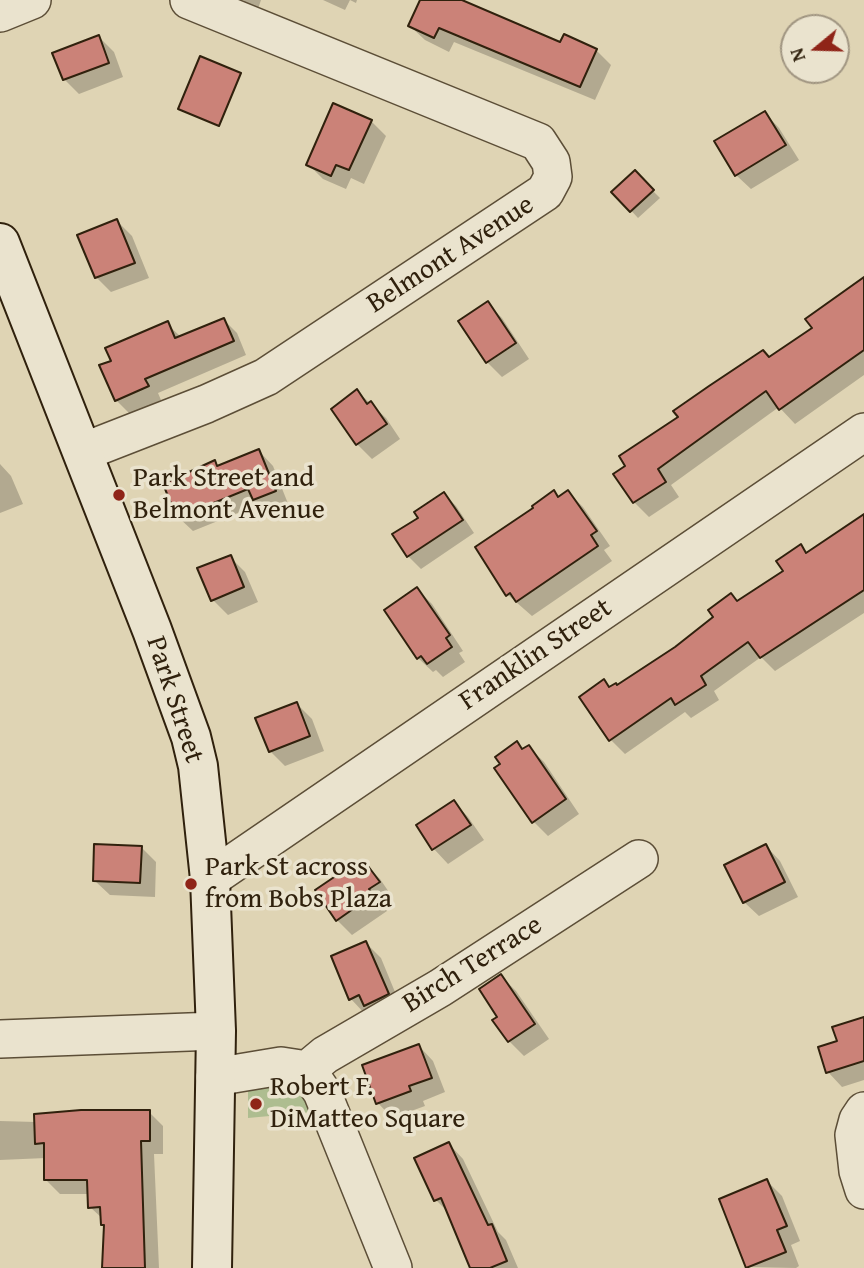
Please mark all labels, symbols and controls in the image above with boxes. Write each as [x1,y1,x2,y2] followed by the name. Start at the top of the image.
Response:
[780,14,850,84] north arrow
[782,45,812,66] text: N
[361,189,541,321] street label: Belmont Avenue
[133,462,325,528] place label: Park Street and Belmont Avenue
[111,487,127,503] marker: Park Street and Belmont Avenue
[453,592,619,718] street label: Franklin Street
[138,632,210,768] street label: Park Street
[205,851,392,917] place label: Park St across from Bobs Plaza
[183,876,199,892] marker: Park St across from Bobs Plaza
[397,909,549,1021] street label: Birch Terrace
[270,1071,465,1137] place label: Robert F. DiMatteo Square
[248,1096,264,1112] marker: Robert F. DiMatteo Square

